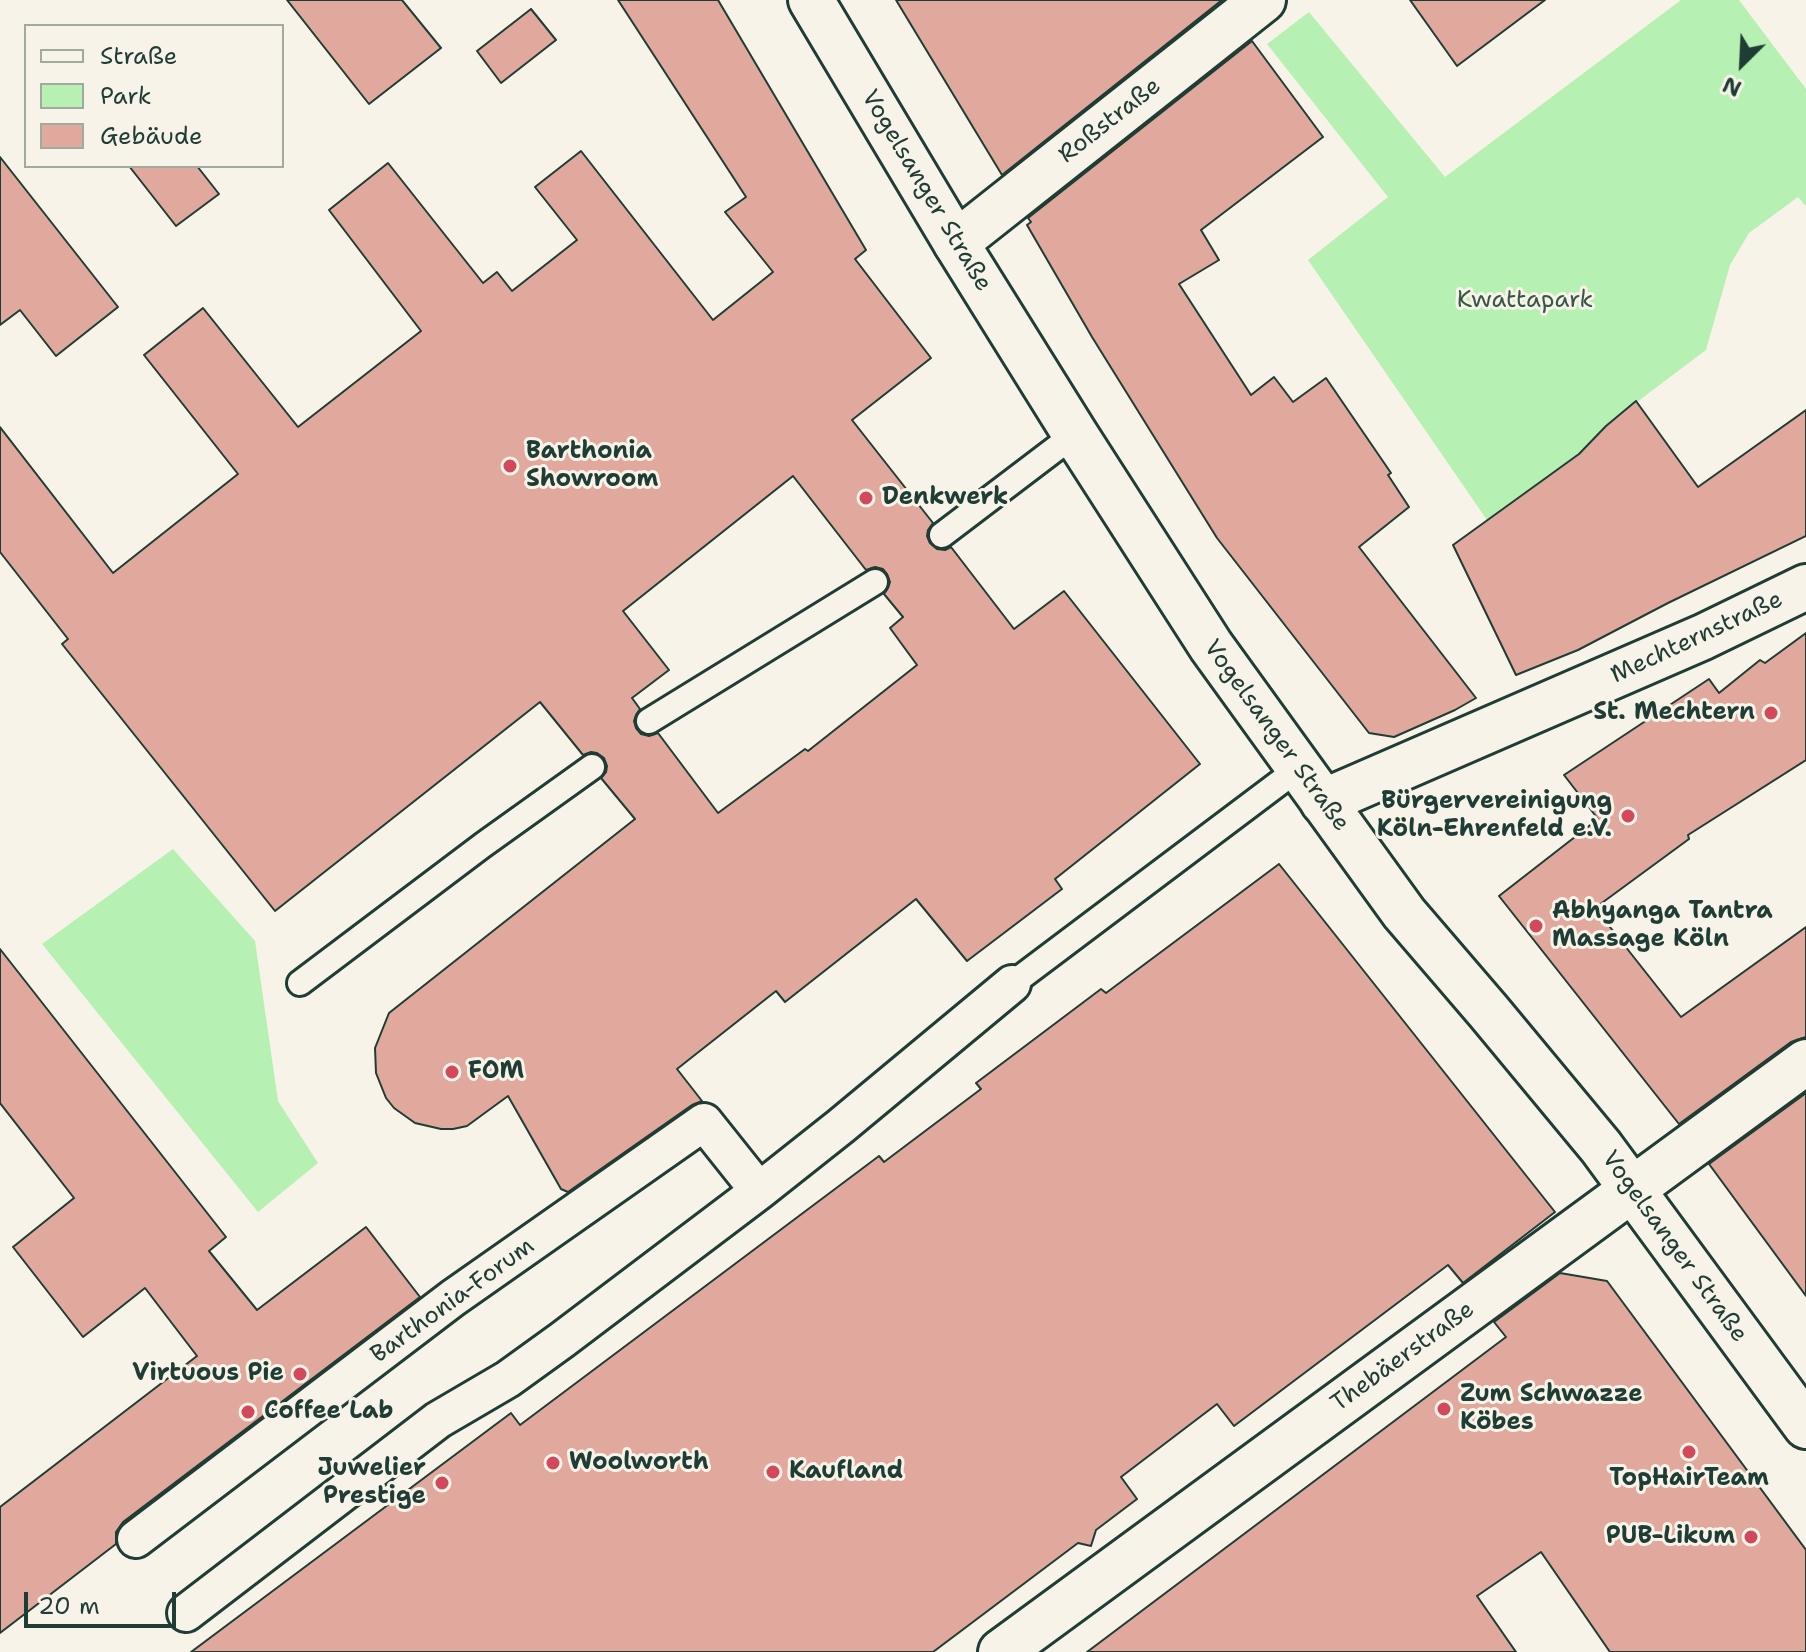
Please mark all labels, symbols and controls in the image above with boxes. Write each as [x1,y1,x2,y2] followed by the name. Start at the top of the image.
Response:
[24,24,284,168] legend
[1702,24,1782,104] north arrow
[100,40,177,72] text: Straße
[1718,70,1746,103] text: N
[1053,72,1167,170] street label: Roßstraße
[100,80,152,112] text: Park
[855,85,997,297] street label: Vogelsanger Straße
[100,120,202,152] text: Gebäude
[1457,287,1593,315] park label: Kwattapark
[526,438,658,494] place label: Barthonia Showroom
[501,457,519,475] marker: Barthonia Showroom
[882,484,1008,512] place label: Denkwerk
[857,489,875,507] marker: Denkwerk
[1607,586,1787,690] street label: Mechternstraße
[1197,635,1355,837] street label: Vogelsanger Straße
[1593,699,1755,727] place label: St. Mechtern
[1762,704,1780,722] marker: St. Mechtern
[1377,788,1612,844] place label: Bürgervereinigung Köln-Ehrenfeld e.V.
[1619,807,1637,825] marker: Bürgervereinigung Köln-Ehrenfeld e.V.
[1552,898,1773,954] place label: Abhyanga Tantra Massage Köln
[1527,917,1545,935] marker: Abhyanga Tantra Massage Köln
[468,1058,524,1086] place label: FOM
[443,1063,461,1081] marker: FOM
[1595,1146,1753,1348] street label: Vogelsanger Straße
[366,1232,540,1370] street label: Barthonia-Forum
[1326,1295,1480,1419] street label: Thebäerstraße
[132,1360,284,1388] place label: Virtuous Pie
[291,1365,309,1383] marker: Virtuous Pie
[1460,1381,1643,1437] place label: Zum Schwazze Köbes
[264,1398,393,1426] place label: Coffee Lab
[1435,1400,1453,1418] marker: Zum Schwazze Köbes
[239,1403,257,1421] marker: Coffee Lab
[1680,1443,1698,1461] marker: TopHairTeam
[569,1449,709,1477] place label: Woolworth
[544,1454,562,1472] marker: Woolworth
[318,1455,426,1511] place label: Juwelier Prestige
[789,1458,903,1486] place label: Kaufland
[764,1463,782,1481] marker: Kaufland
[1609,1465,1769,1493] place label: TopHairTeam
[433,1474,451,1492] marker: Juwelier Prestige
[1606,1523,1735,1551] place label: PUB-Likum
[1742,1528,1760,1546] marker: PUB-Likum
[28,1576,180,1626] scale bar
[38,1590,100,1622] text: 20 m

